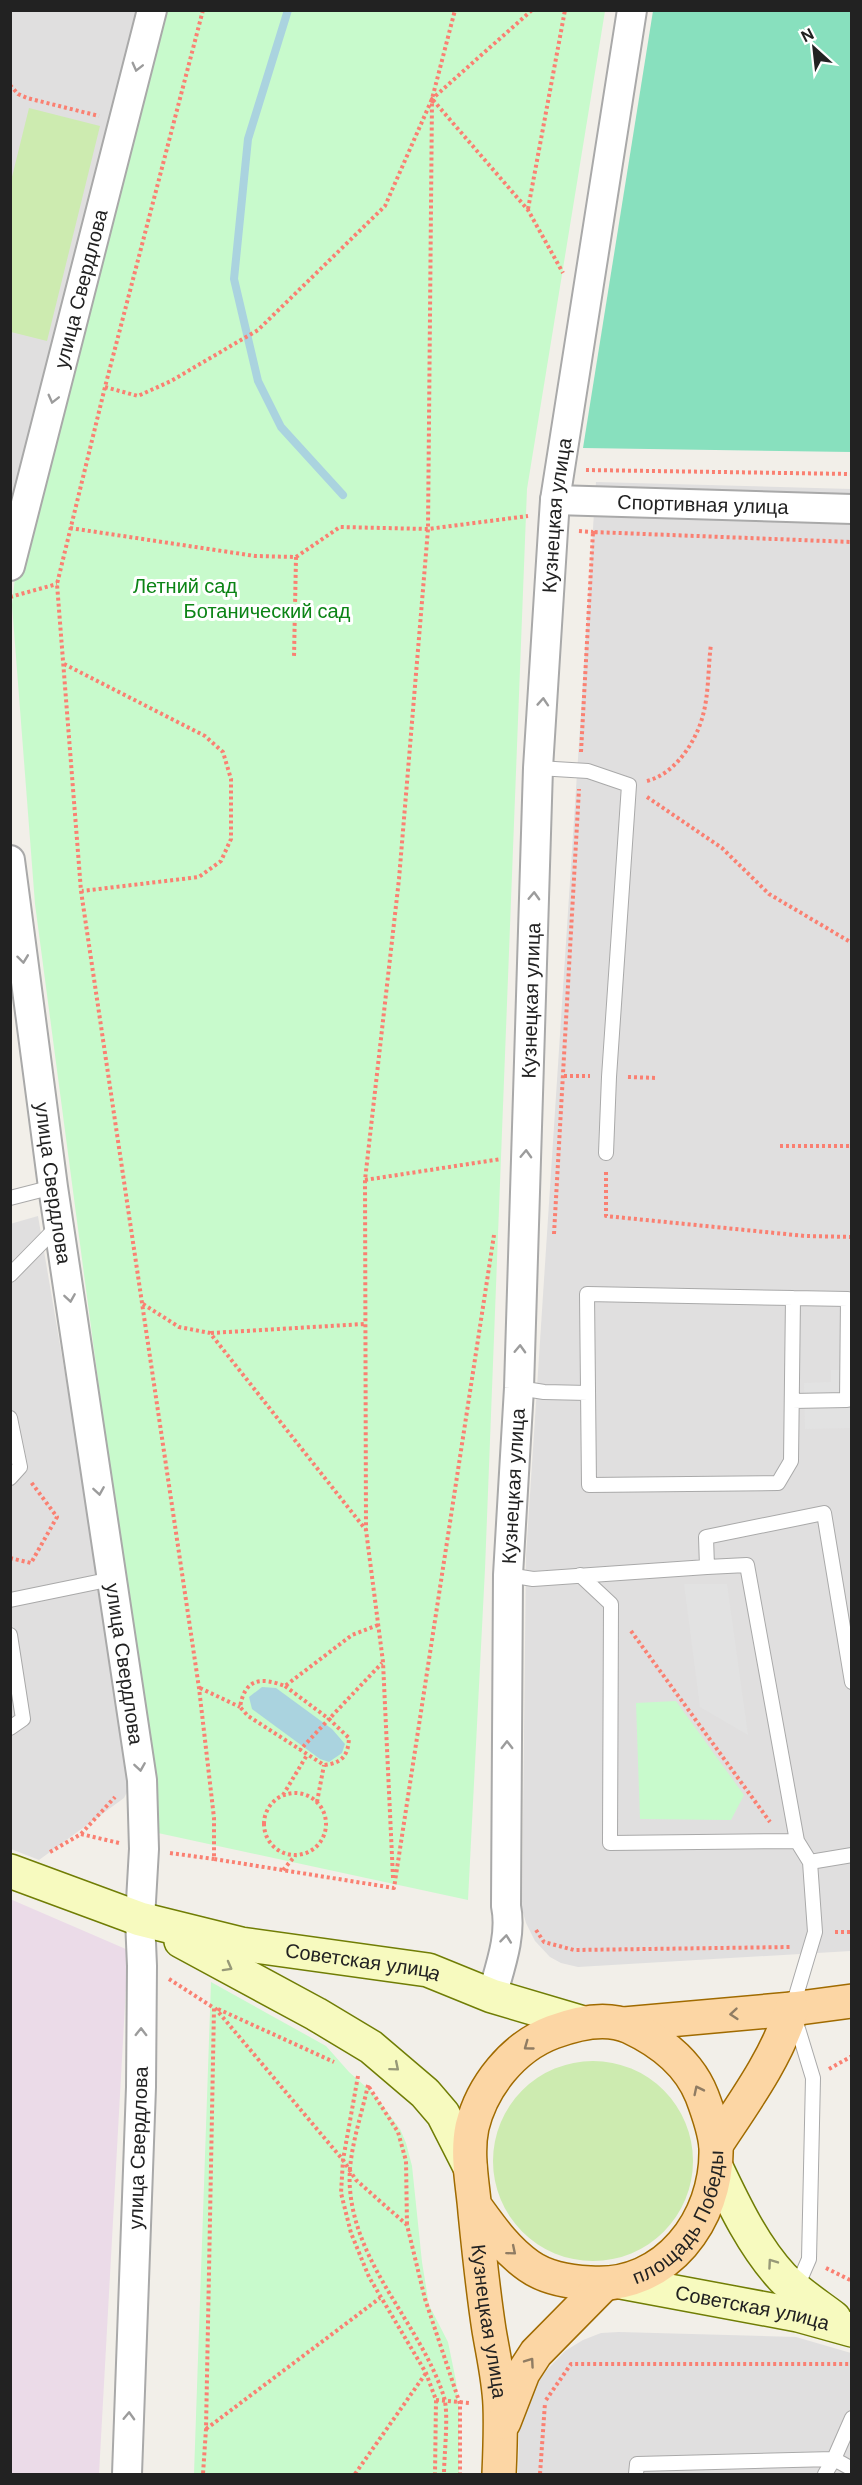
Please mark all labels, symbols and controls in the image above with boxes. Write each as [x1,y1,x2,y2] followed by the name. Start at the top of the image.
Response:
[784,18,844,78] north arrow
[797,23,817,47] text: N
[132,61,144,72] one-way arrow
[48,206,114,371] street label: улица Свердлова
[48,394,61,404] one-way arrow
[536,435,578,594] street label: Кузнецкая улица
[617,489,790,520] street label: Спортивная улица
[133,573,237,599] park label: Летний сад
[184,598,351,624] park label: Ботанический сад
[536,697,549,706] one-way arrow
[528,892,541,901] one-way arrow
[515,921,546,1079] street label: Кузнецкая улица
[17,955,29,964] one-way arrow
[29,1101,78,1267] street label: улица Свердлова
[520,1150,533,1159] one-way arrow
[63,1294,75,1303] one-way arrow
[514,1345,527,1354] one-way arrow
[496,1407,531,1565] street label: Кузнецкая улица
[92,1486,104,1496] one-way arrow
[100,1581,150,1747] street label: улица Свердлова
[501,1740,513,1749] one-way arrow
[134,1762,146,1772] one-way arrow
[499,1935,512,1944] one-way arrow
[284,1937,446,1987] street label: Советская улица
[221,1960,232,1971] one-way arrow
[729,2007,738,2020] one-way arrow
[135,2028,147,2037] one-way arrow
[523,2039,534,2050] one-way arrow
[388,2060,399,2071] one-way arrow
[122,2065,154,2230] street label: улица Свердлова
[694,2085,706,2096] one-way arrow
[628,2150,729,2290] street label: площадь Победы
[465,2243,513,2401] street label: Кузнецкая улица
[505,2244,516,2255] one-way arrow
[768,2258,779,2269] one-way arrow
[673,2279,834,2336] street label: Советская улица
[523,2357,534,2368] one-way arrow
[123,2412,136,2421] one-way arrow

